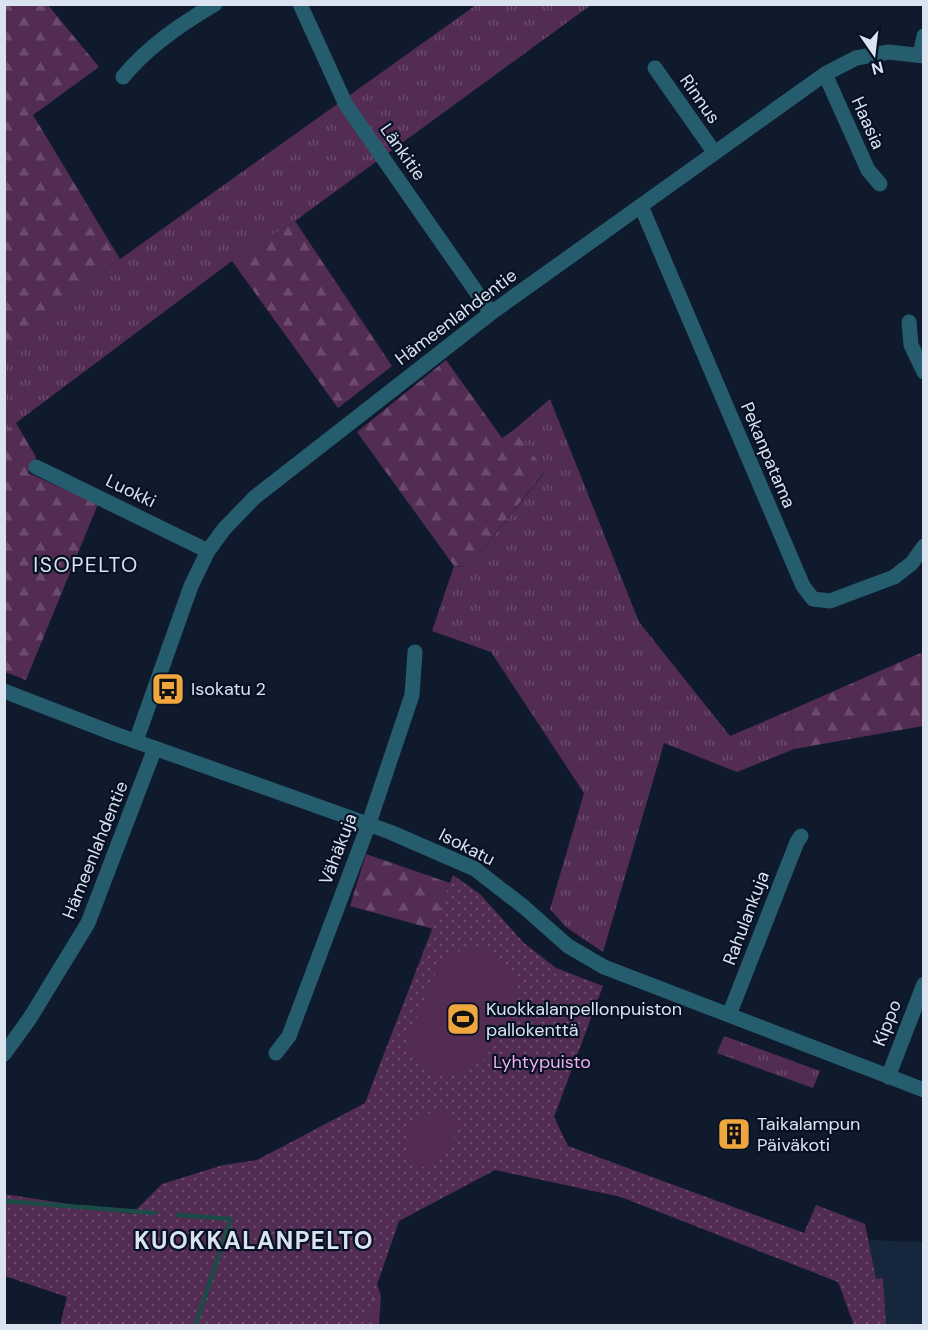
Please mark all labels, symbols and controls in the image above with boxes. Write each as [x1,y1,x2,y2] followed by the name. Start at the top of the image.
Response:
[844,24,904,84] north arrow
[869,56,886,80] text: N
[674,70,726,128] street label: Rinnus
[846,93,890,153] street label: Haasia
[375,119,431,185] street label: Länkitie
[390,263,522,371] street label: Hämeenlahdentie
[735,398,801,512] street label: Pekanpatama
[102,469,160,513] street label: Luokki
[33,551,139,579] district label: ISOPELTO
[150,671,186,707] bus stop icon: Isokatu 2
[191,677,266,701] place label: Isokatu 2
[56,778,134,922] street label: Hämeenlahdentie
[313,810,363,888] street label: Vähäkuja
[435,823,499,871] street label: Isokatu
[717,868,775,968] street label: Rahulankuja
[867,996,907,1050] street label: Kippo
[486,997,682,1042] place label: Kuokkalanpellonpuiston pallokenttä
[445,1001,481,1037] sports icon: Kuokkalanpellonpuiston pallokenttä
[493,1050,591,1074] park label: Lyhtypuisto
[757,1112,860,1157] place label: Taikalampun Päiväkoti
[716,1116,752,1152] building icon: Taikalampun Päiväkoti
[134,1225,374,1256] district label: KUOKKALANPELTO

